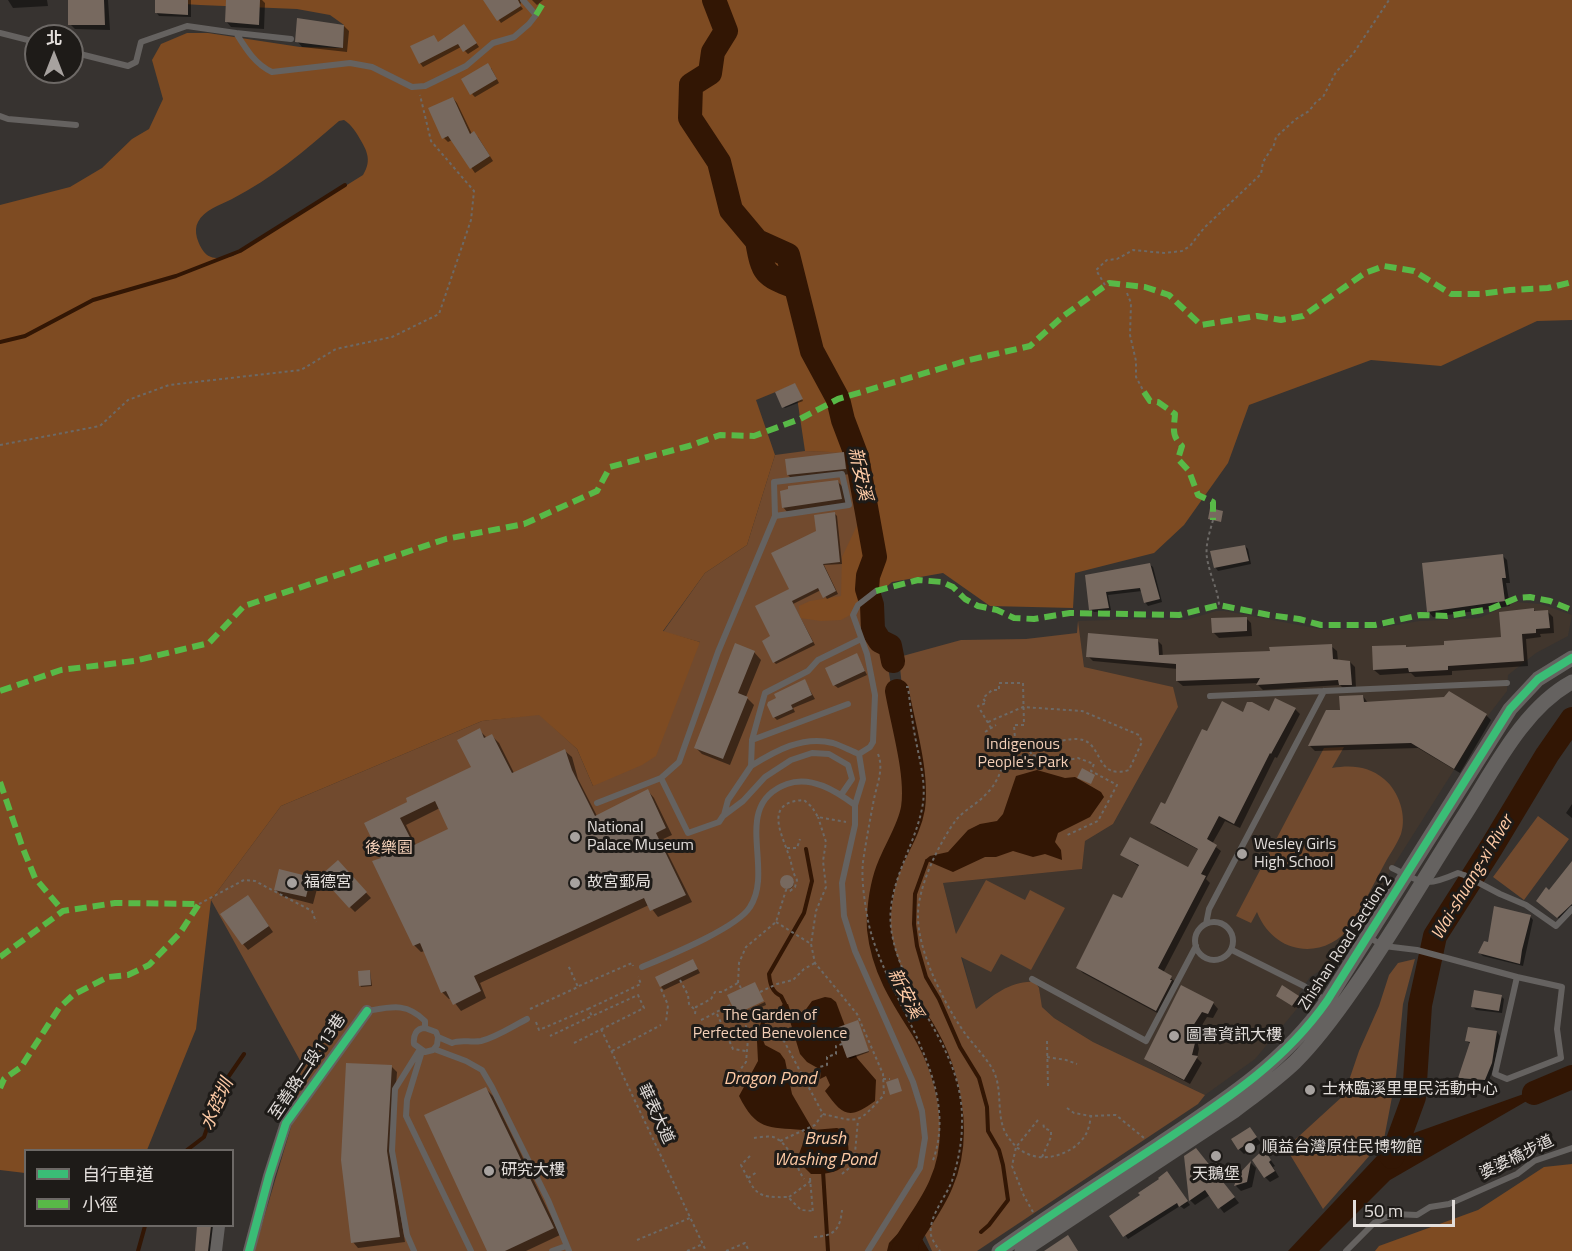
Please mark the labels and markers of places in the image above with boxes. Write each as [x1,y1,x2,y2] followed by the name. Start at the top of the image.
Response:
[587,818,694,856] place label: National Palace Museum
[568,830,582,844] marker: National Palace Museum
[1254,835,1336,873] place label: Wesley Girls High School
[1235,847,1249,861] marker: Wesley Girls High School
[304,873,352,893] place label: 福德宮
[587,873,651,893] place label: 故宮郵局
[285,876,299,890] marker: 福德宮
[568,876,582,890] marker: 故宮郵局
[1186,1026,1282,1046] place label: 圖書資訊大樓
[1167,1029,1181,1043] marker: 圖書資訊大樓
[1322,1080,1498,1100] place label: 士林臨溪里里民活動中心
[1303,1083,1317,1097] marker: 士林臨溪里里民活動中心
[1262,1138,1422,1158] place label: 順益台灣原住民博物館
[1243,1141,1257,1155] marker: 順益台灣原住民博物館
[1209,1149,1223,1163] marker: 天鵝堡
[501,1161,565,1181] place label: 研究大樓
[482,1164,496,1178] marker: 研究大樓
[1192,1165,1240,1185] place label: 天鵝堡

